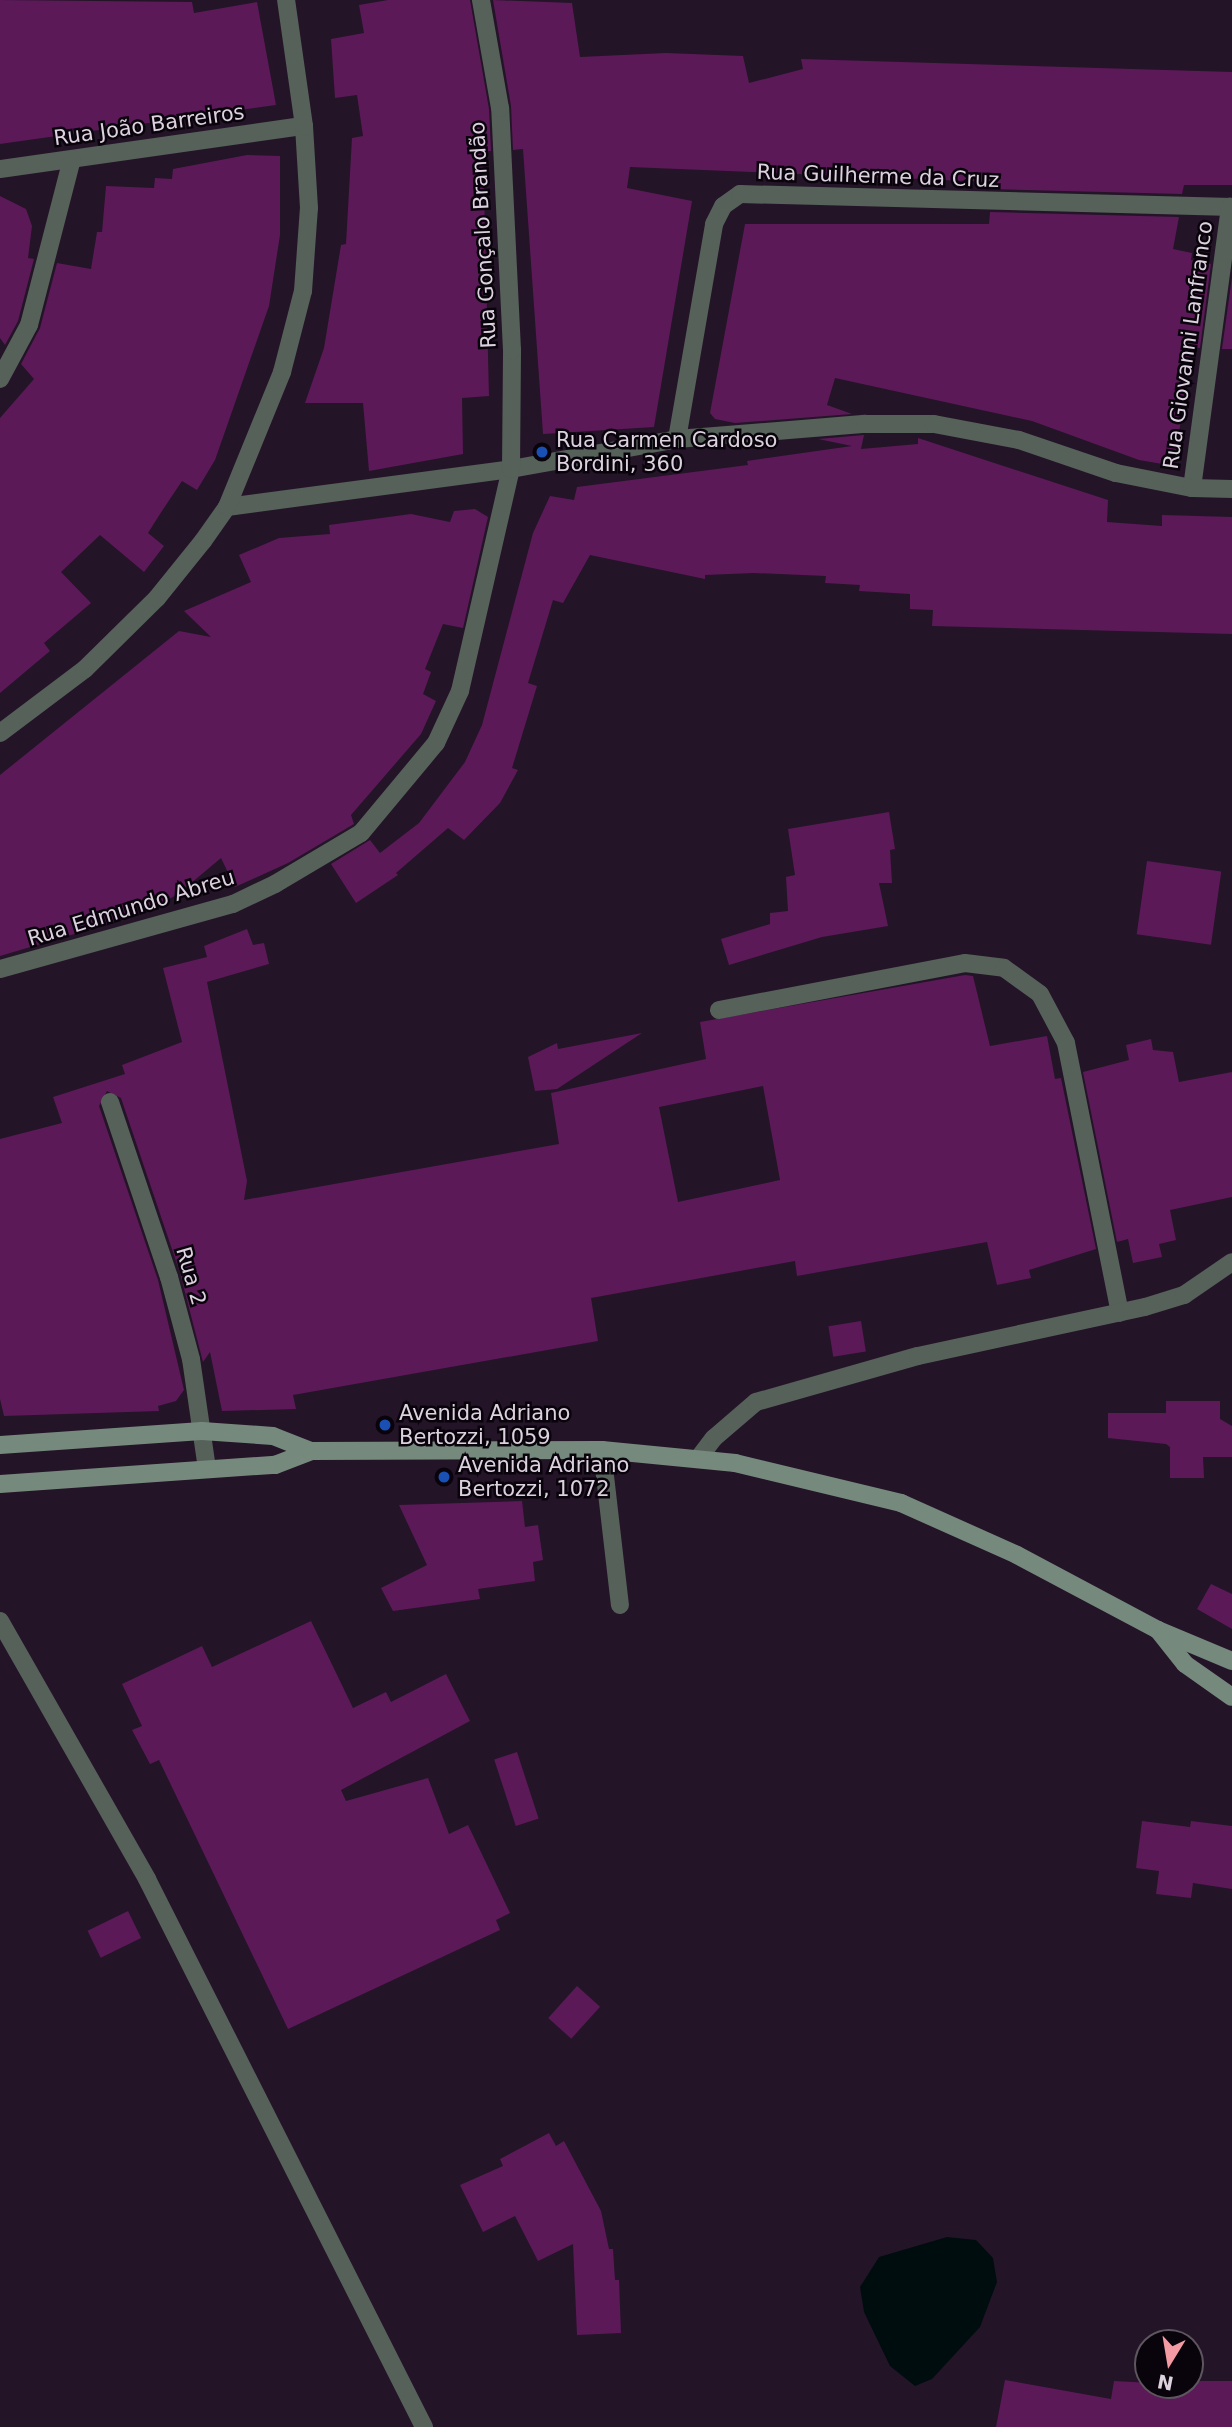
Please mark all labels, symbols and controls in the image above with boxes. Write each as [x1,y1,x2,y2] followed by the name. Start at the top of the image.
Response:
[52,99,246,151] street label: Rua João Barreiros
[464,121,502,349] street label: Rua Gonçalo Brandão
[756,159,1000,193] street label: Rua Guilherme da Cruz
[1158,219,1218,471] street label: Rua Giovanni Lanfranco
[556,427,777,477] place label: Rua Carmen Cardoso Bordini, 360
[534,444,550,460] marker: Rua Carmen Cardoso Bordini, 360
[24,865,238,951] street label: Rua Edmundo Abreu
[171,1244,211,1308] street label: Rua 2
[399,1400,570,1450] place label: Avenida Adriano Bertozzi, 1059
[377,1417,393,1433] marker: Avenida Adriano Bertozzi, 1059
[458,1452,629,1502] place label: Avenida Adriano Bertozzi, 1072
[436,1469,452,1485] marker: Avenida Adriano Bertozzi, 1072
[1134,2329,1204,2399] north arrow
[1155,2370,1175,2395] text: N

